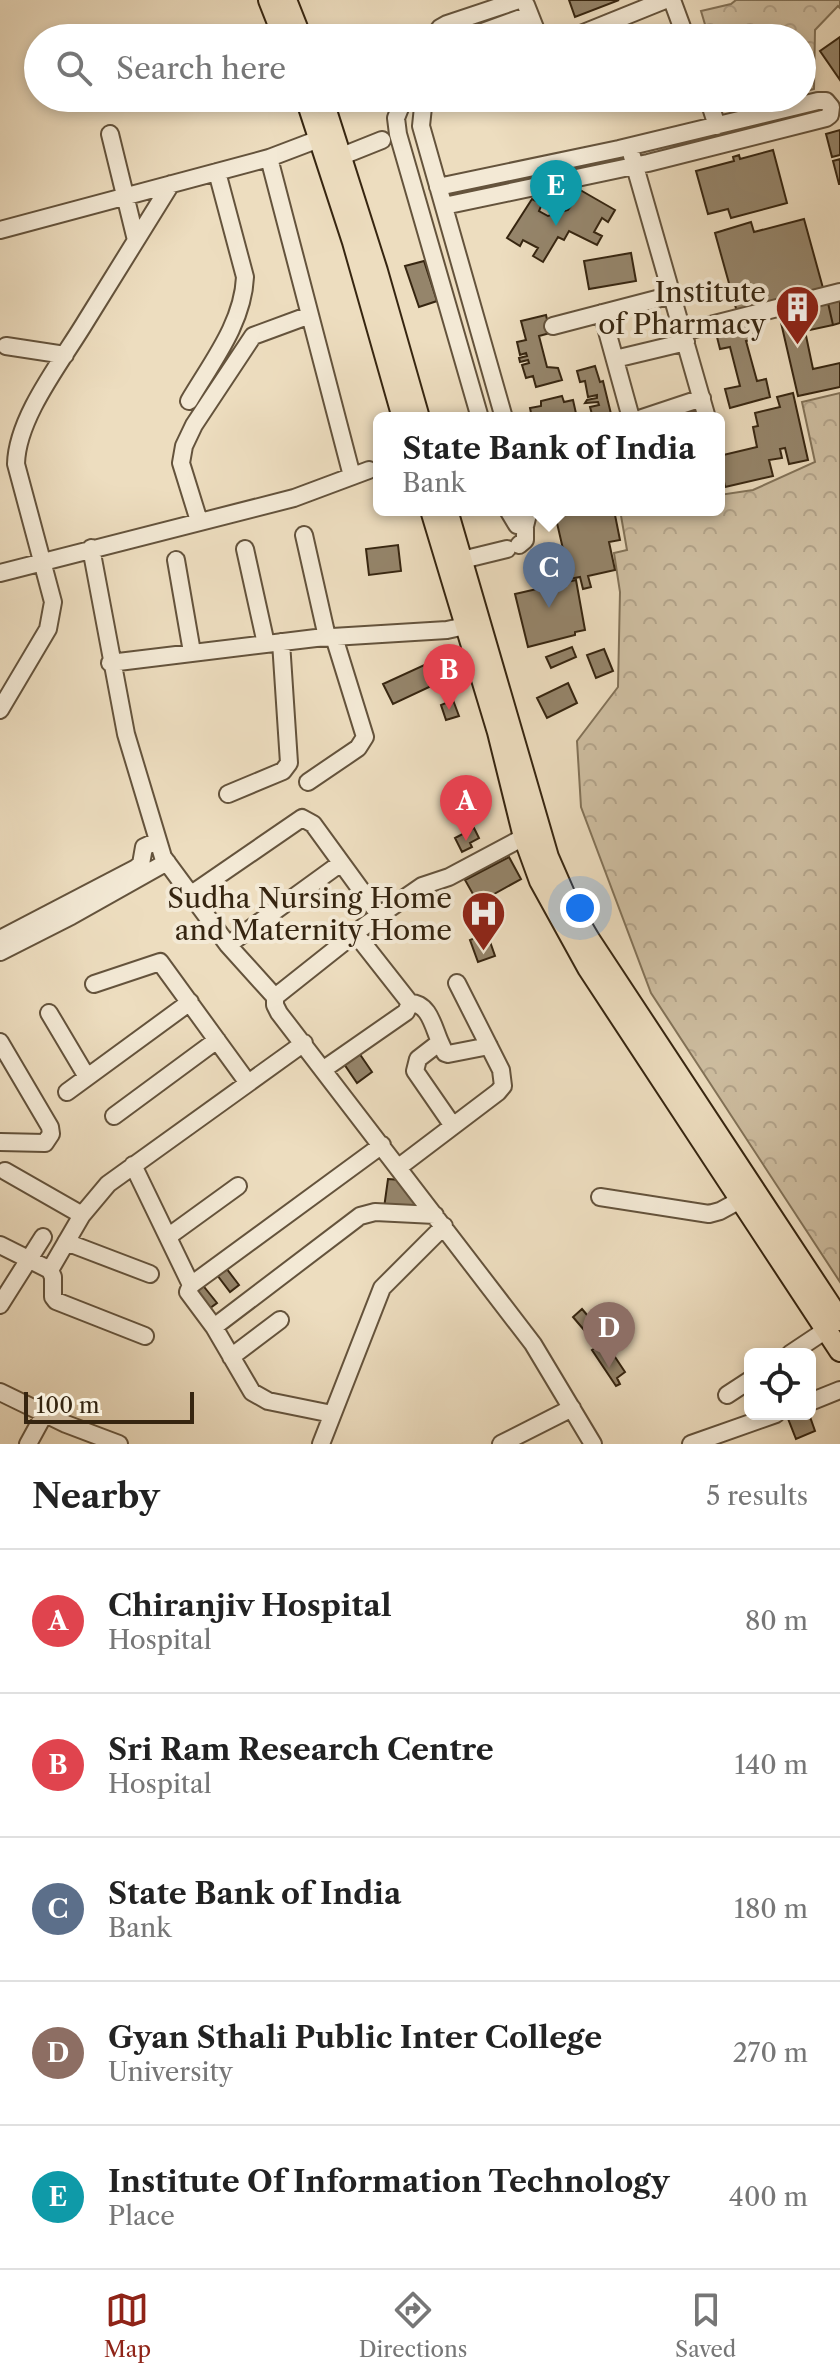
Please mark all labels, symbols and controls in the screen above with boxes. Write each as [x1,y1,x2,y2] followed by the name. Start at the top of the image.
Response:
[24,24,816,112] search box
[52,46,96,90] icon: search
[116,50,286,87] text: Search here
[530,160,582,226] pin: E
[598,275,766,341] place label: Institute of Pharmacy
[773,284,821,347] building icon: Institute of Pharmacy
[373,412,725,516] popup
[402,430,696,467] text: State Bank of India
[402,467,466,499] text: Bank
[523,542,575,608] pin: C
[423,644,475,710] pin: B
[440,775,492,841] pin: A
[167,881,452,947] place label: Sudha Nursing Home and Maternity Home
[560,888,600,928] your location
[459,890,507,953] hospital icon: Sudha Nursing Home and Maternity Home
[583,1302,635,1368] pin: D
[744,1348,816,1420] map controls
[744,1348,816,1420] button: locate
[24,1388,194,1424] scale bar
[36,1392,99,1419] text: 100 m
[32,1475,160,1517] text: Nearby
[706,1480,808,1512] text: 5 results
[108,1587,391,1624] text: Chiranjiv Hospital
[48,1605,68,1637] text: A
[745,1605,808,1637] text: 80 m
[108,1624,212,1656] text: Hospital
[108,1731,494,1768] text: Sri Ram Research Centre
[48,1749,68,1781] text: B
[734,1749,808,1781] text: 140 m
[108,1768,212,1800] text: Hospital
[108,1875,401,1912] text: State Bank of India
[48,1893,68,1925] text: C
[734,1893,808,1925] text: 180 m
[108,1912,171,1944] text: Bank
[108,2019,602,2056] text: Gyan Sthali Public Inter College
[47,2037,69,2069] text: D
[733,2037,808,2069] text: 270 m
[108,2056,233,2088] text: University
[108,2163,669,2200] text: Institute Of Information Technology
[49,2181,67,2213] text: E
[729,2181,808,2213] text: 400 m
[108,2200,175,2232] text: Place
[104,2288,151,2363] tab: Map
[359,2288,467,2363] tab: Directions
[675,2288,736,2363] tab: Saved

